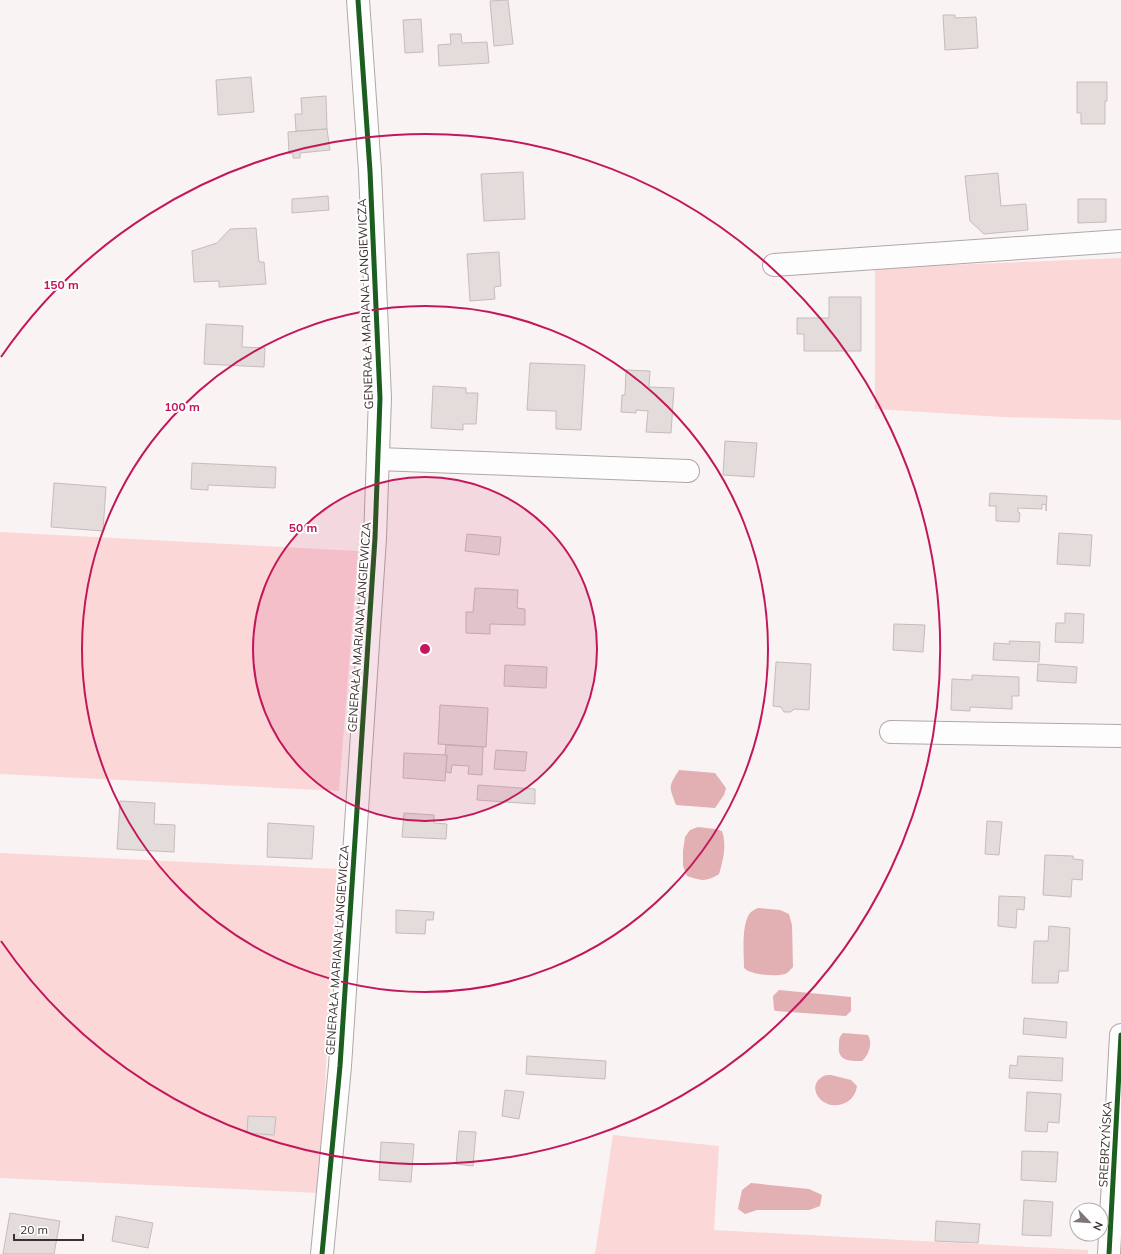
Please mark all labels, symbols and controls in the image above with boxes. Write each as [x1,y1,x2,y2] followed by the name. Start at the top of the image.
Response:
[354,198,376,410] street label: GENERAŁA MARIANA LANGIEWICZA
[43,277,79,292] text: 150 m
[164,399,200,414] text: 100 m
[289,520,317,535] text: 50 m
[344,521,374,733] street label: GENERAŁA MARIANA LANGIEWICZA
[418,642,432,656] centre of rings
[322,844,352,1056] street label: GENERAŁA MARIANA LANGIEWICZA
[1095,1100,1115,1188] street label: SREBRZYŃSKA
[1069,1202,1109,1242] north arrow
[14,1216,83,1242] scale bar
[1090,1220,1106,1233] text: N
[20,1222,48,1237] text: 20 m

